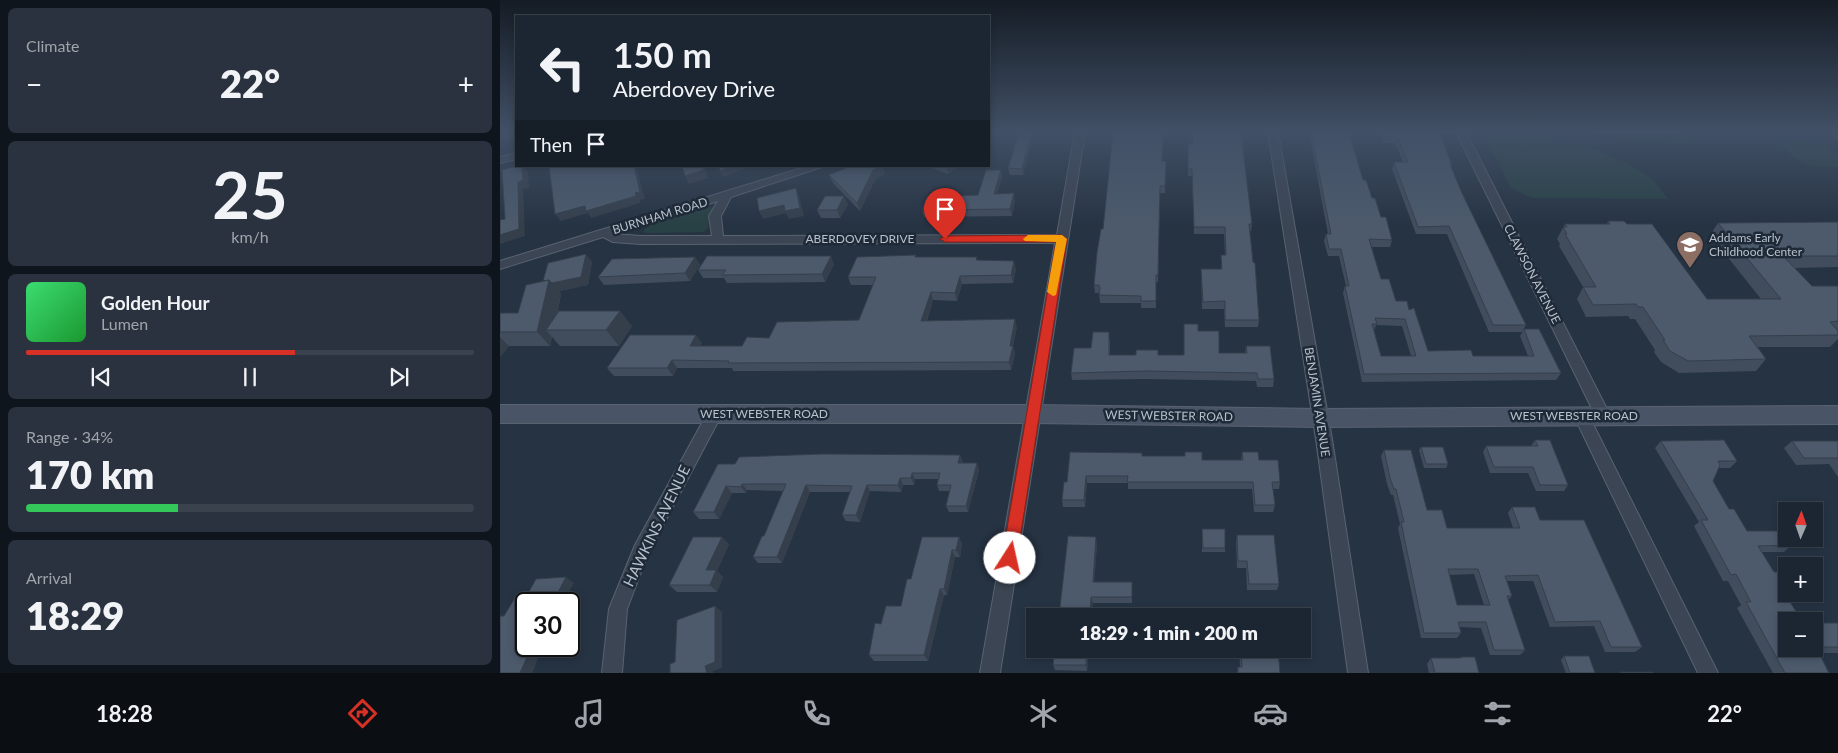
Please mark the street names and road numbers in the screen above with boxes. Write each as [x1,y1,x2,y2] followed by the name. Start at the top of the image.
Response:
[610,194,709,237] street label: BURNHAM ROAD
[1501,222,1564,326] street label: CLAWSON AVENUE
[805,231,915,246] street label: ABERDOVEY DRIVE
[1301,346,1334,458] street label: BENJAMIN AVENUE
[700,406,828,421] street label: WEST WEBSTER ROAD
[1105,407,1233,424] street label: WEST WEBSTER ROAD
[1510,408,1638,423] street label: WEST WEBSTER ROAD
[619,462,693,589] street label: HAWKINS AVENUE

